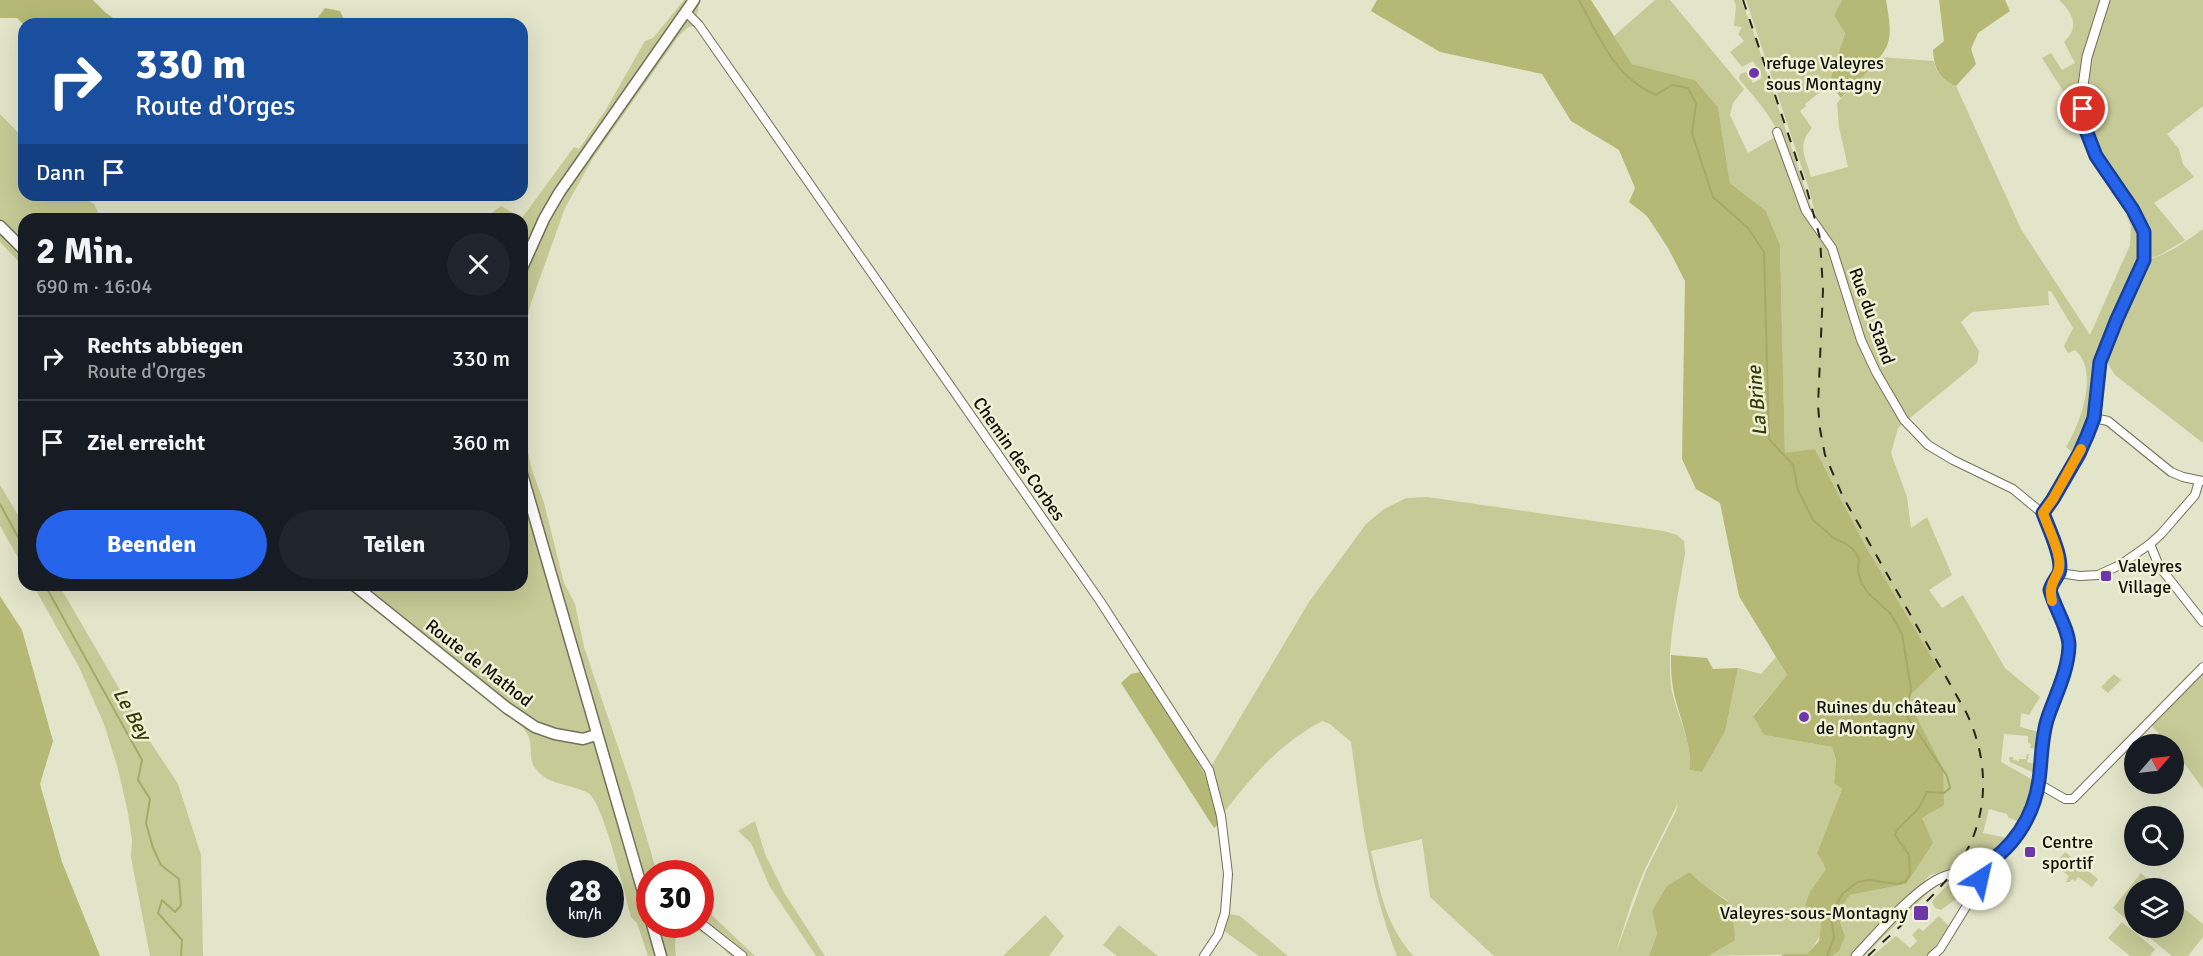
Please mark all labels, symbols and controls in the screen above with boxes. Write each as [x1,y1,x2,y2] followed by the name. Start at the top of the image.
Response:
[135,39,246,90] text: 330 m
[36,42,114,120] icon: right
[1766,52,1884,95] place label: refuge Valeyres sous Montagny
[1747,66,1761,80] marker: refuge Valeyres sous Montagny
[2057,83,2108,134] pin
[135,90,295,123] text: Route d'Orges
[2066,92,2099,125] icon: arrive
[97,156,130,189] icon: arrive
[36,159,85,186] text: Dann
[36,229,134,274] text: 2 Min.
[447,233,510,296] button: close
[1844,265,1900,367] street label: Rue du Stand
[36,274,152,299] text: 690 m · 16:04
[87,332,243,359] text: Rechts abbiegen
[36,342,69,375] icon: right
[452,345,510,372] text: 330 m
[87,359,206,384] text: Route d'Orges
[1741,364,1773,437] water label: La Brine
[968,393,1070,525] street label: Chemin des Corbes
[36,426,69,459] icon: arrive
[87,429,205,456] text: Ziel erreicht
[452,429,510,456] text: 360 m
[36,510,267,579] button: Beenden
[279,510,510,579] button: Teilen
[2118,555,2182,598] place label: Valeyres Village
[2099,569,2113,583] marker: Valeyres Village
[421,614,537,712] street label: Route de Mathod
[108,684,158,747] water label: Le Bey
[1816,696,1956,739] place label: Ruines du château de Montagny
[1797,710,1811,724] marker: Ruines du château de Montagny
[2124,734,2184,794] north arrow
[2124,734,2184,938] map controls
[2124,806,2184,866] button: search
[2042,831,2094,874] place label: Centre sportif
[2023,845,2037,859] marker: Centre sportif
[1948,847,2012,911] position arrow
[636,860,714,938] speed limit sign: 30
[569,873,601,910] text: 28
[2124,878,2184,938] button: layers
[1720,902,1909,924] place label: Valeyres-sous-Montagny
[1912,904,1930,922] marker: Valeyres-sous-Montagny
[568,905,602,923] text: km/h

